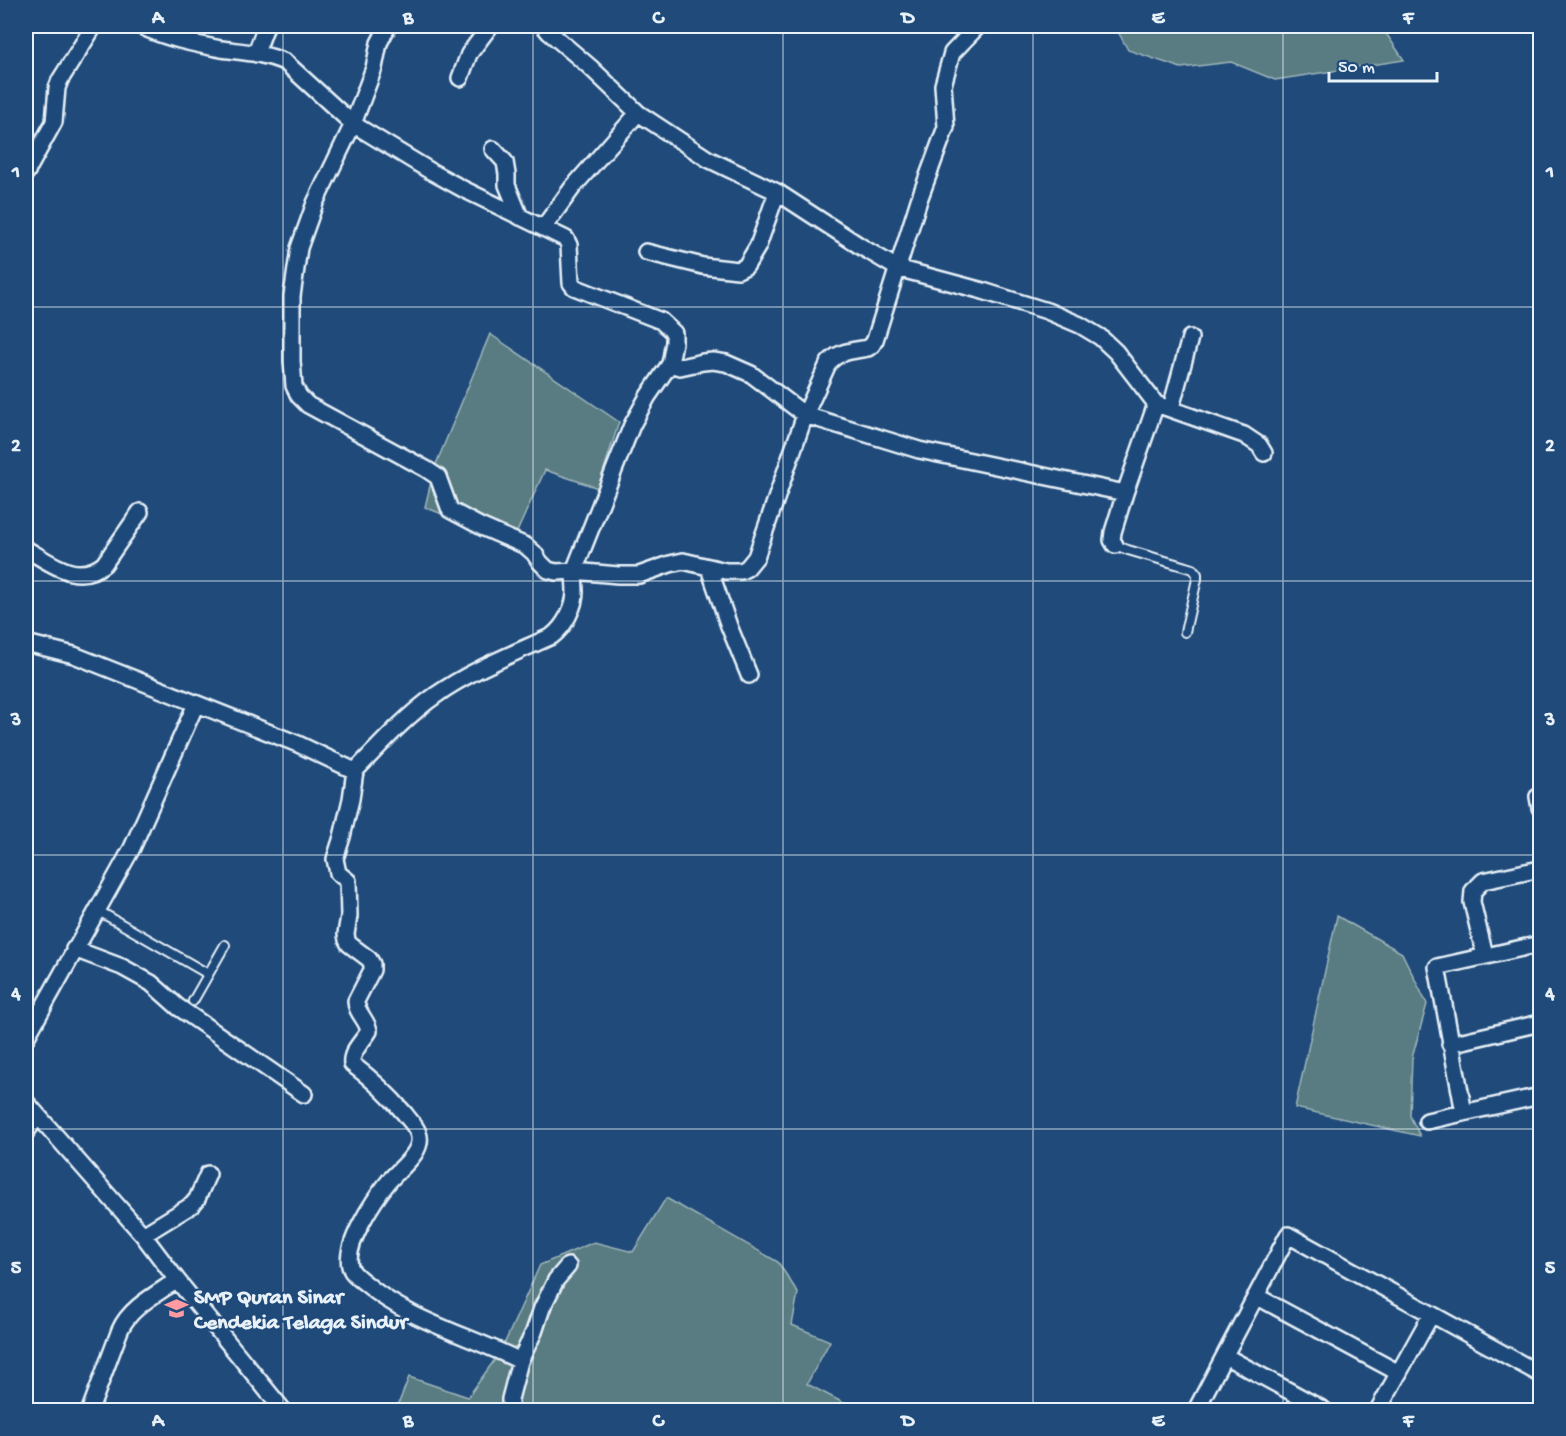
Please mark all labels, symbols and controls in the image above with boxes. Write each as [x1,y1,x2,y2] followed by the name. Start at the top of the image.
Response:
[151,8,166,31] text: A
[402,8,414,31] text: B
[652,8,666,31] text: C
[899,8,915,31] text: D
[1152,8,1166,31] text: E
[1402,8,1415,31] text: F
[1329,45,1437,83] scale bar
[1338,58,1375,79] text: 50 m
[11,162,20,185] text: 1
[1545,162,1554,185] text: 1
[11,436,21,459] text: 2
[1545,436,1555,459] text: 2
[10,710,21,733] text: 3
[1544,710,1555,733] text: 3
[10,984,21,1007] text: 4
[1544,984,1555,1007] text: 4
[11,1258,22,1281] text: 5
[1545,1258,1556,1281] text: 5
[193,1286,409,1337] place label: SMP Quran Sinar Cendekia Telaga Sindur
[163,1295,189,1321] school or university icon: SMP Quran Sinar Cendekia Telaga Sindur
[151,1411,166,1434] text: A
[402,1411,414,1434] text: B
[652,1411,666,1434] text: C
[899,1411,915,1434] text: D
[1152,1411,1166,1434] text: E
[1402,1411,1415,1434] text: F

